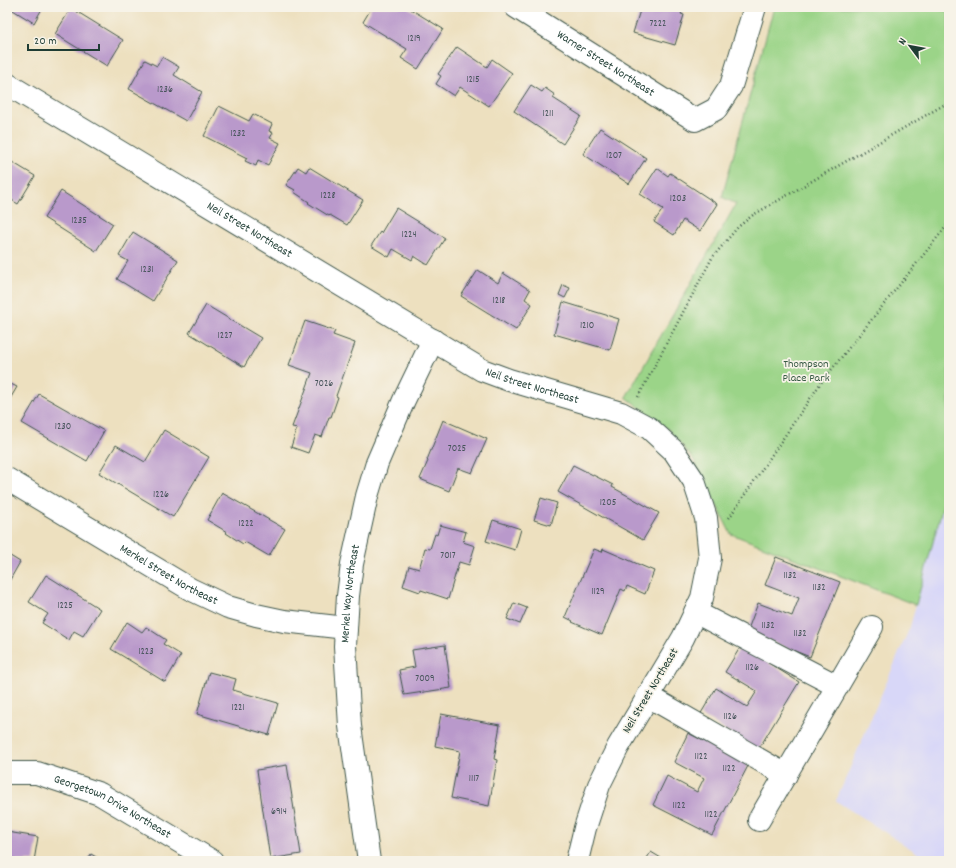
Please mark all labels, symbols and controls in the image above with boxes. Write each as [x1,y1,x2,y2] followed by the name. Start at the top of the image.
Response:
[650,17,666,31] house number: 7222
[28,26,99,52] scale bar
[553,26,658,101] street label: Warner Street Northeast
[890,26,930,66] north arrow
[407,32,421,46] house number: 1219
[34,33,57,50] text: 20 m
[895,35,912,48] text: N
[466,73,480,87] house number: 1215
[157,83,173,97] house number: 1236
[543,107,553,121] house number: 1211
[230,127,246,141] house number: 1232
[606,149,622,163] house number: 1207
[321,189,335,203] house number: 1228
[670,192,686,206] house number: 1203
[203,198,296,263] street label: Neil Street Northeast
[71,214,87,228] house number: 1235
[401,228,417,242] house number: 1224
[140,263,154,277] house number: 1231
[493,294,505,308] house number: 1218
[580,319,594,333] house number: 1210
[218,329,233,343] house number: 1227
[782,356,830,387] park label: Thompson Place Park
[483,363,581,409] street label: Neil Street Northeast
[315,377,333,391] house number: 7026
[55,420,71,434] house number: 1230
[448,442,467,456] house number: 7025
[153,488,169,502] house number: 1226
[600,496,617,510] house number: 1205
[238,517,254,531] house number: 1222
[116,540,221,610] street label: Merkel Street Northeast
[337,542,365,643] street label: Merkel Way Northeast
[440,549,456,563] house number: 7017
[783,569,797,583] house number: 1132
[812,581,826,595] house number: 1132
[591,585,605,599] house number: 1129
[57,599,73,613] house number: 1225
[761,619,775,633] house number: 1132
[793,627,807,641] house number: 1132
[138,645,154,659] house number: 1223
[619,645,684,737] street label: Neil Street Northeast
[745,661,759,675] house number: 1126
[415,672,435,686] house number: 7009
[231,701,245,715] house number: 1221
[723,710,737,724] house number: 1126
[694,750,708,764] house number: 1122
[722,762,736,776] house number: 1122
[52,771,175,843] street label: Georgetown Drive Northeast
[469,772,479,786] house number: 1117
[672,799,686,813] house number: 1122
[271,805,287,819] house number: 6914
[704,808,718,822] house number: 1122

